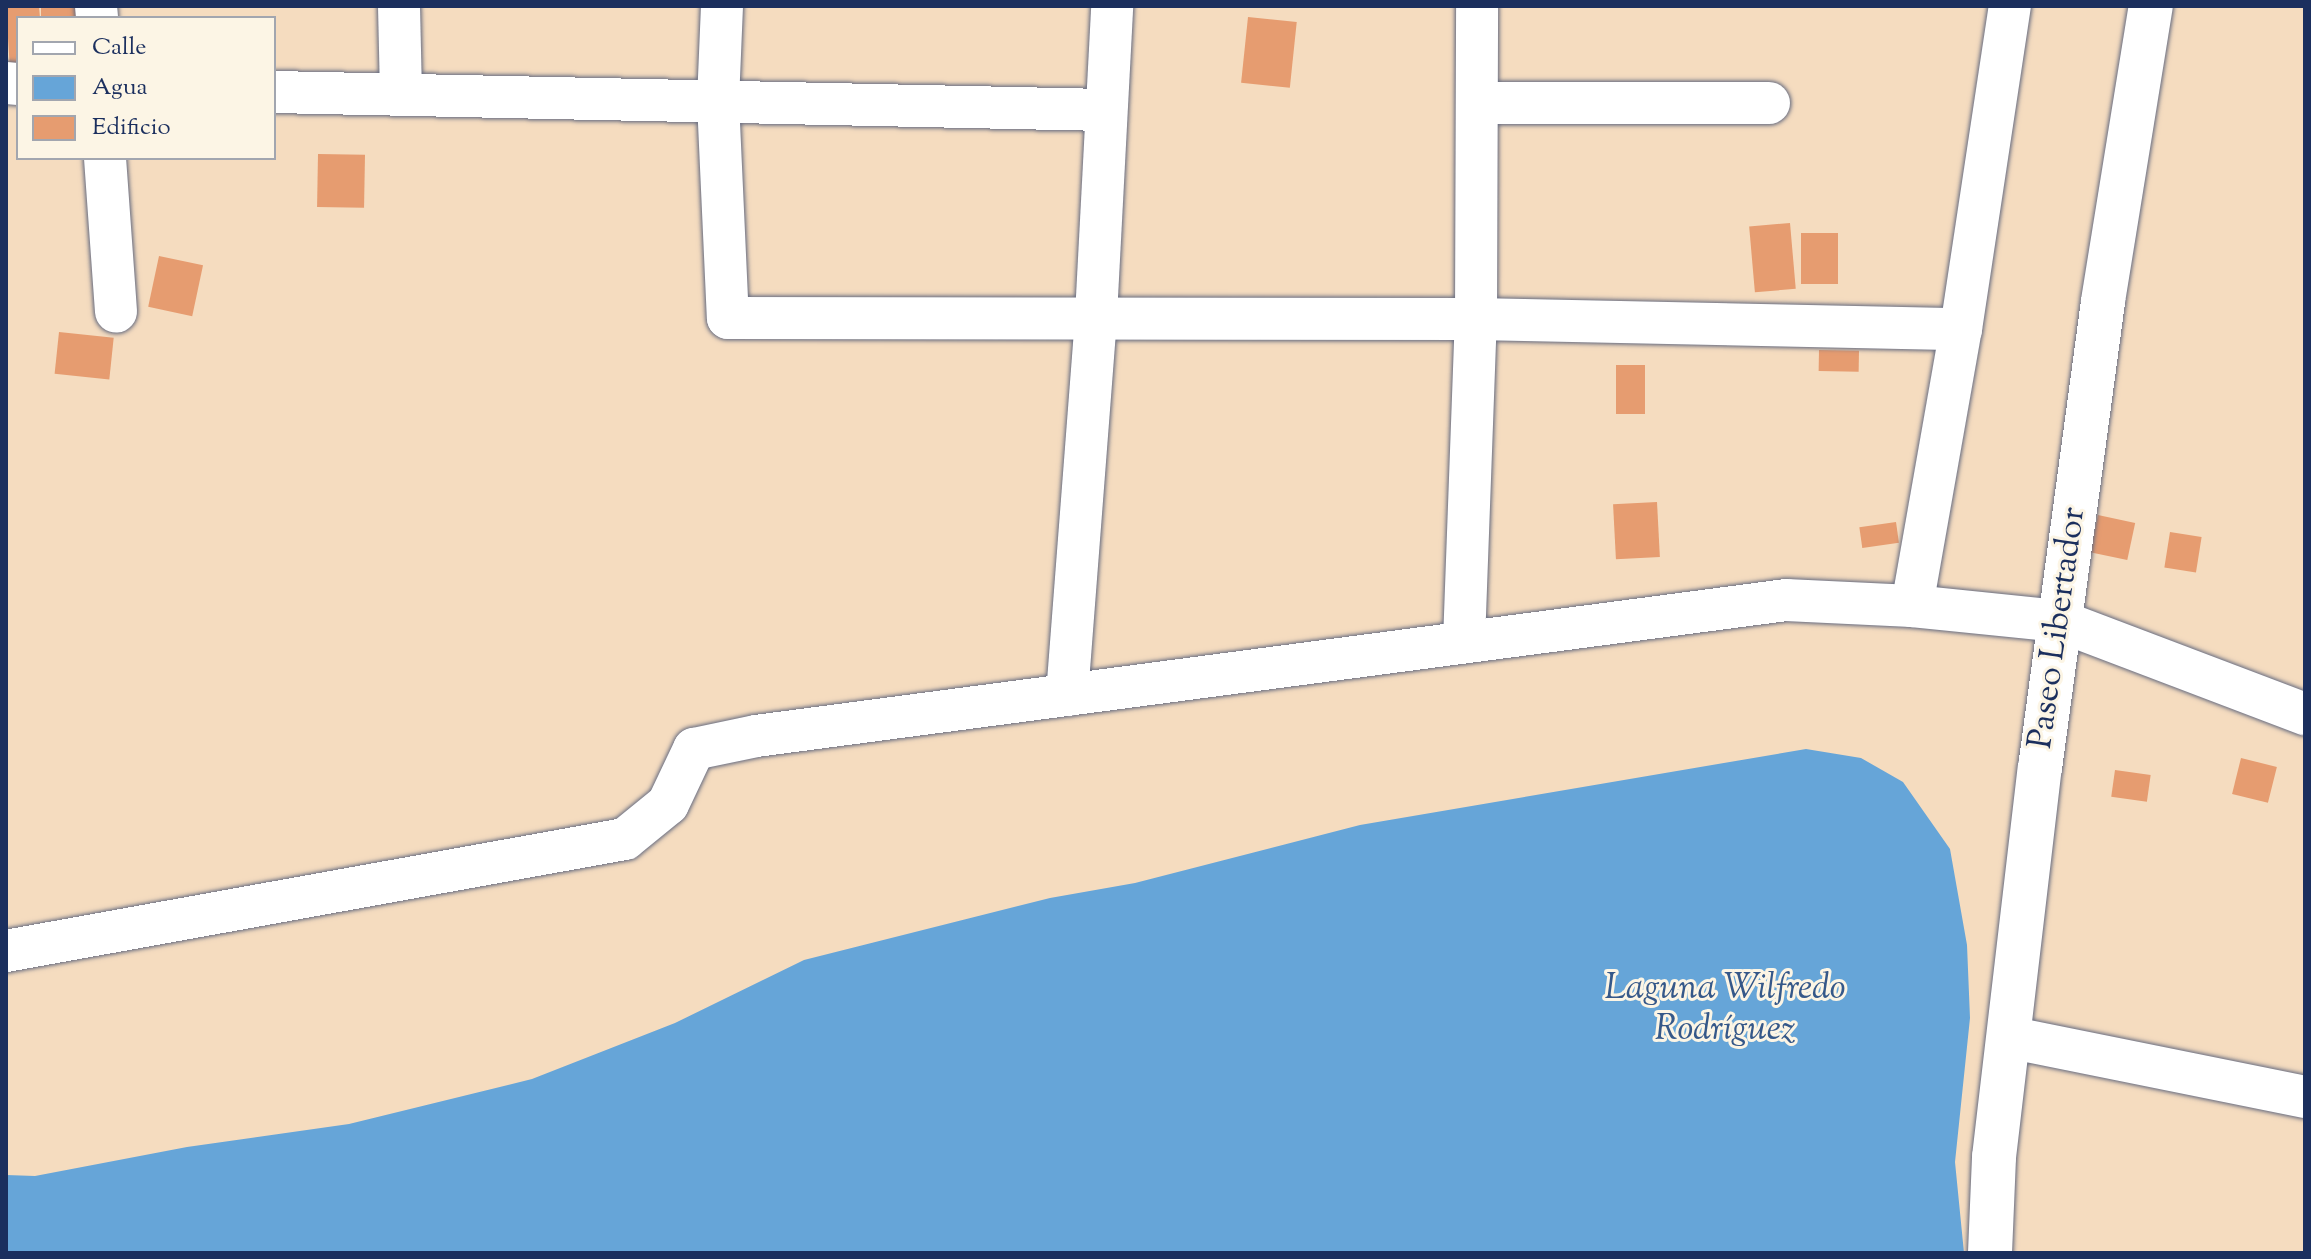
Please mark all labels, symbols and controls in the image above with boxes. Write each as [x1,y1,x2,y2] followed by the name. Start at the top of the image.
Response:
[16,16,276,160] legend
[92,31,146,65] text: Calle
[92,71,148,105] text: Agua
[92,111,171,145] text: Edificio
[2021,505,2095,751] street label: Paseo Libertador
[1604,967,1846,1052] water label: Laguna Wilfredo Rodríguez

